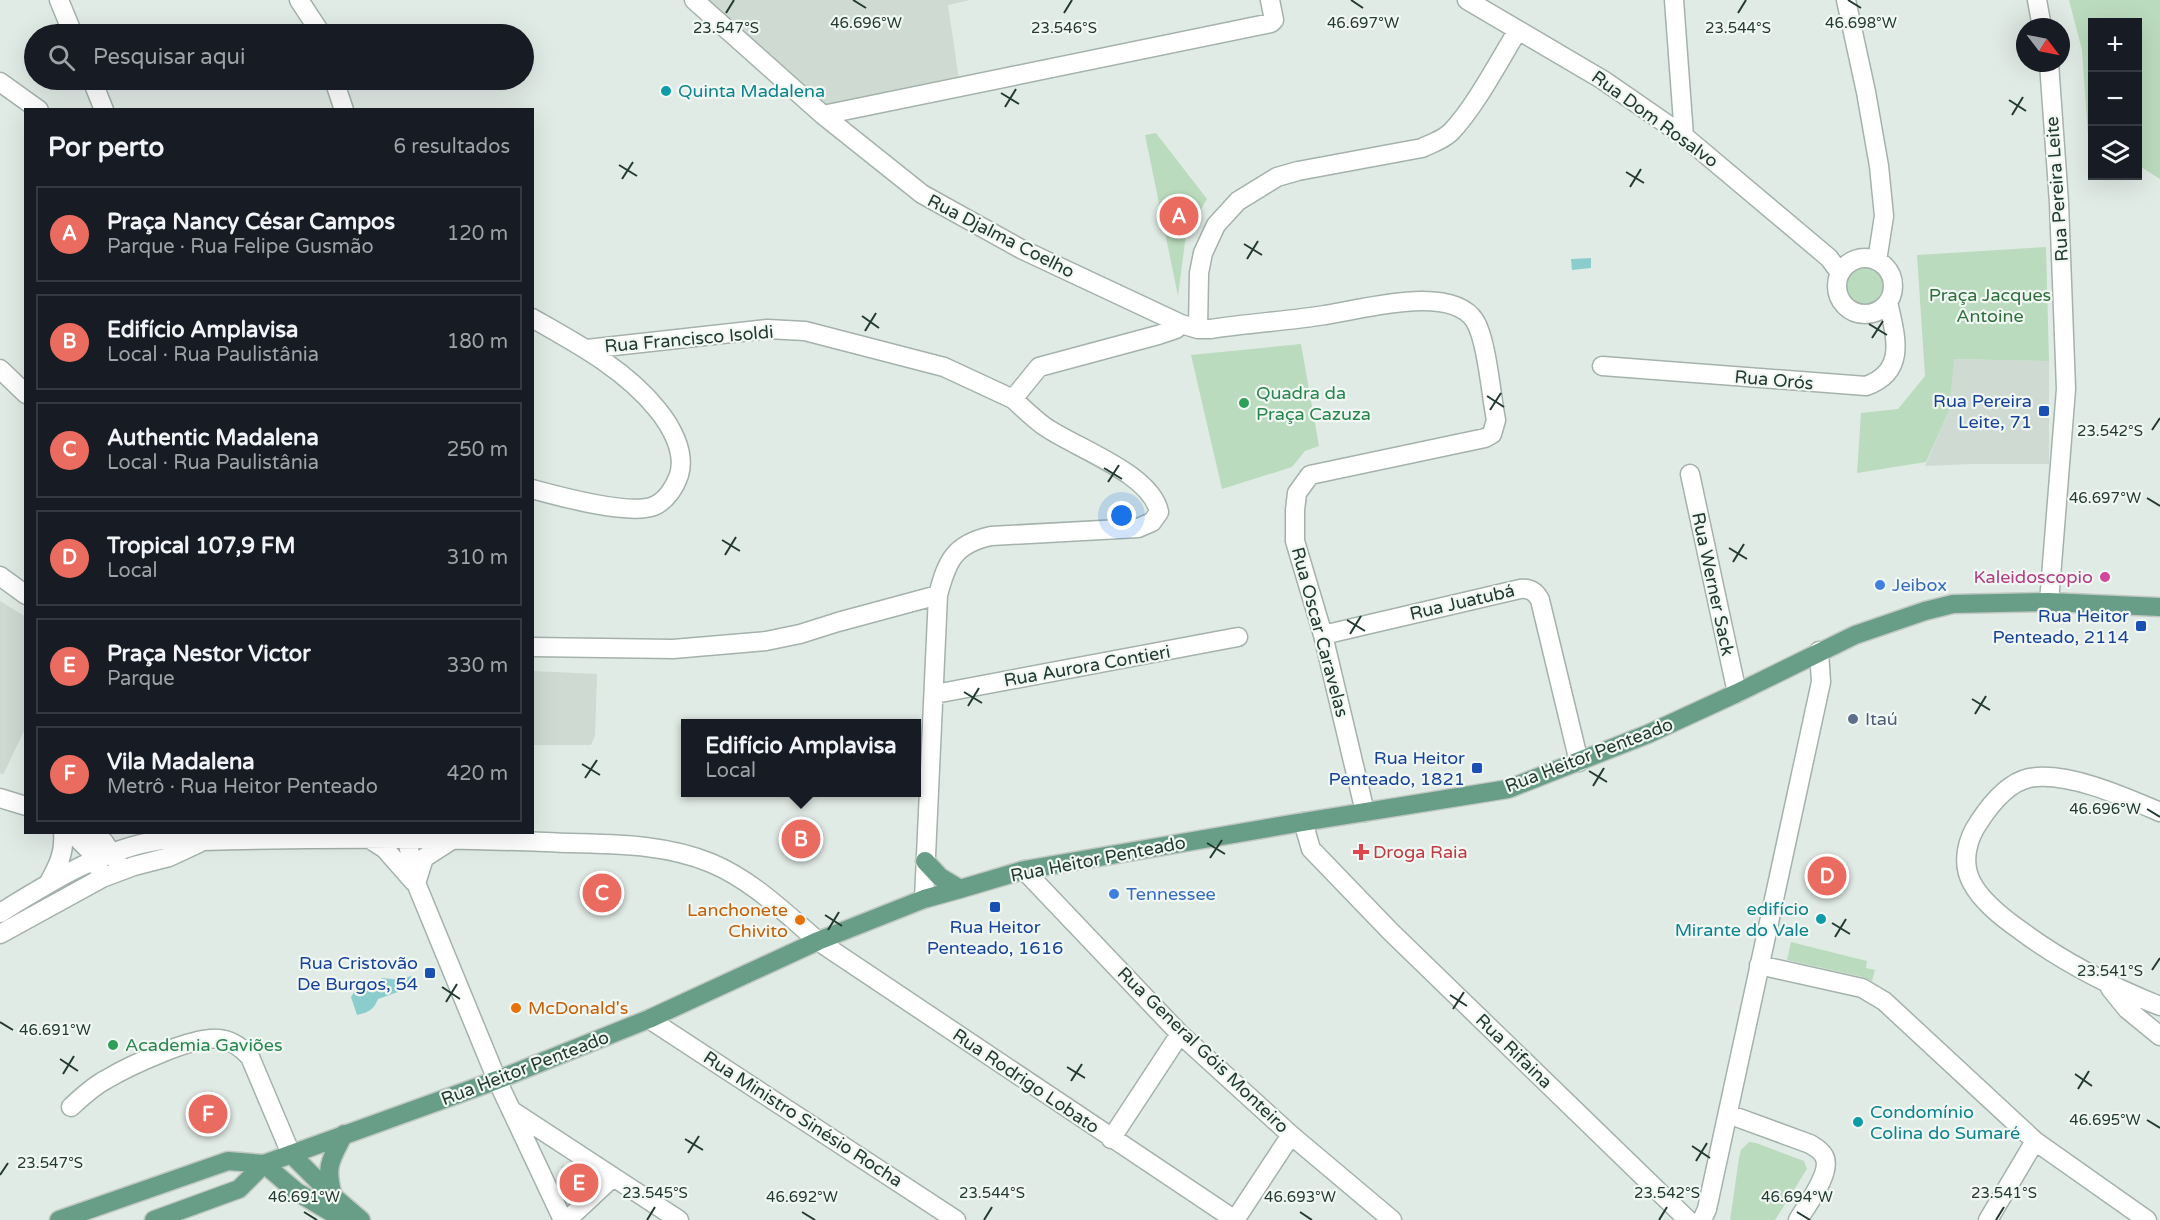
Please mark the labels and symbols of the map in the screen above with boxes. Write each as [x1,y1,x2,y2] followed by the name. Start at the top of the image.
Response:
[830,14,902,32] text: 46.696°W
[1327,14,1399,32] text: 46.697°W
[1825,14,1897,32] text: 46.698°W
[2016,18,2070,72] north arrow
[693,19,759,37] text: 23.547°S
[1031,19,1097,37] text: 23.546°S
[1705,19,1771,37] text: 23.544°S
[1587,66,1723,172] street label: Rua Dom Rosalvo
[678,80,825,102] place label: Quinta Madalena
[659,84,673,98] marker: Quinta Madalena
[2041,116,2073,262] street label: Rua Pereira Leite
[924,189,1078,283] street label: Rua Djalma Coelho
[1160,194,1198,238] pin: A
[1929,284,2051,327] park label: Praça Jacques Antoine
[604,321,774,357] street label: Rua Francisco Isoldi
[1734,366,1814,394] street label: Rua Orós
[1256,382,1371,425] place label: Quadra da Praça Cazuza
[1933,390,2032,433] place label: Rua Pereira Leite, 71
[1237,396,1251,410] marker: Quadra da Praça Cazuza
[2037,404,2051,418] marker: Rua Pereira Leite, 71
[2077,422,2143,440] text: 23.542°S
[2069,489,2141,507] text: 46.697°W
[1107,501,1136,530] your location
[1687,510,1739,658] street label: Rua Werner Sack
[1287,544,1353,720] street label: Rua Oscar Caravelas
[1973,566,2093,588] place label: Kaleidoscopio
[2098,570,2112,584] marker: Kaleidoscopio
[1892,574,1947,596] place label: Jeibox
[1873,578,1887,592] marker: Jeibox
[1407,579,1517,625] street label: Rua Juatubá
[1992,605,2129,648] place label: Rua Heitor Penteado, 2114
[2134,619,2148,633] marker: Rua Heitor Penteado, 2114
[1002,641,1172,691] street label: Rua Aurora Contieri
[1865,708,1898,730] place label: Itaú
[1846,712,1860,726] marker: Itaú
[1502,713,1676,797] street label: Rua Heitor Penteado
[1328,747,1465,790] place label: Rua Heitor Penteado, 1821
[1470,761,1484,775] marker: Rua Heitor Penteado, 1821
[2069,800,2141,818] text: 46.696°W
[782,816,820,862] pin: B
[1009,831,1188,887] street label: Rua Heitor Penteado
[1373,841,1468,863] place label: Droga Raia
[1354,845,1368,859] marker: Droga Raia
[1808,854,1846,898] pin: D
[582,870,622,916] pin: C
[1126,883,1216,905] place label: Tennessee
[1107,887,1121,901] marker: Tennessee
[1675,898,1809,941] place label: edifício Mirante do Vale
[687,899,788,942] place label: Lanchonete Chivito
[988,900,1002,914] marker: Rua Heitor Penteado, 1616
[1814,912,1828,926] marker: edifício Mirante do Vale
[793,913,807,927] marker: Lanchonete Chivito
[927,916,1063,959] place label: Rua Heitor Penteado, 1616
[297,952,418,995] place label: Rua Cristovão De Burgos, 54
[1113,962,1293,1138] street label: Rua General Góis Monteiro
[2077,962,2143,980] text: 23.541°S
[423,966,437,980] marker: Rua Cristovão De Burgos, 54
[528,997,628,1019] place label: McDonald's
[509,1001,523,1015] marker: McDonald's
[1471,1009,1557,1093] street label: Rua Rifaina
[19,1021,91,1039] text: 46.691°W
[948,1024,1104,1138] street label: Rua Rodrigo Lobato
[438,1026,612,1110] street label: Rua Heitor Penteado
[125,1034,283,1056] place label: Academia Gaviões
[106,1038,120,1052] marker: Academia Gaviões
[699,1046,907,1192] street label: Rua Ministro Sinésio Rocha
[188,1092,228,1136] pin: F
[1870,1101,2020,1144] place label: Condomínio Colina do Sumaré
[2069,1111,2141,1129] text: 46.695°W
[1851,1115,1865,1129] marker: Condomínio Colina do Sumaré
[17,1154,83,1172] text: 23.547°S
[560,1160,598,1206] pin: E
[622,1184,688,1202] text: 23.545°S
[959,1184,1025,1202] text: 23.544°S
[1634,1184,1700,1202] text: 23.542°S
[1971,1184,2037,1202] text: 23.541°S
[268,1188,340,1206] text: 46.691°W
[766,1188,838,1206] text: 46.692°W
[1264,1188,1336,1206] text: 46.693°W
[1761,1188,1833,1206] text: 46.694°W

